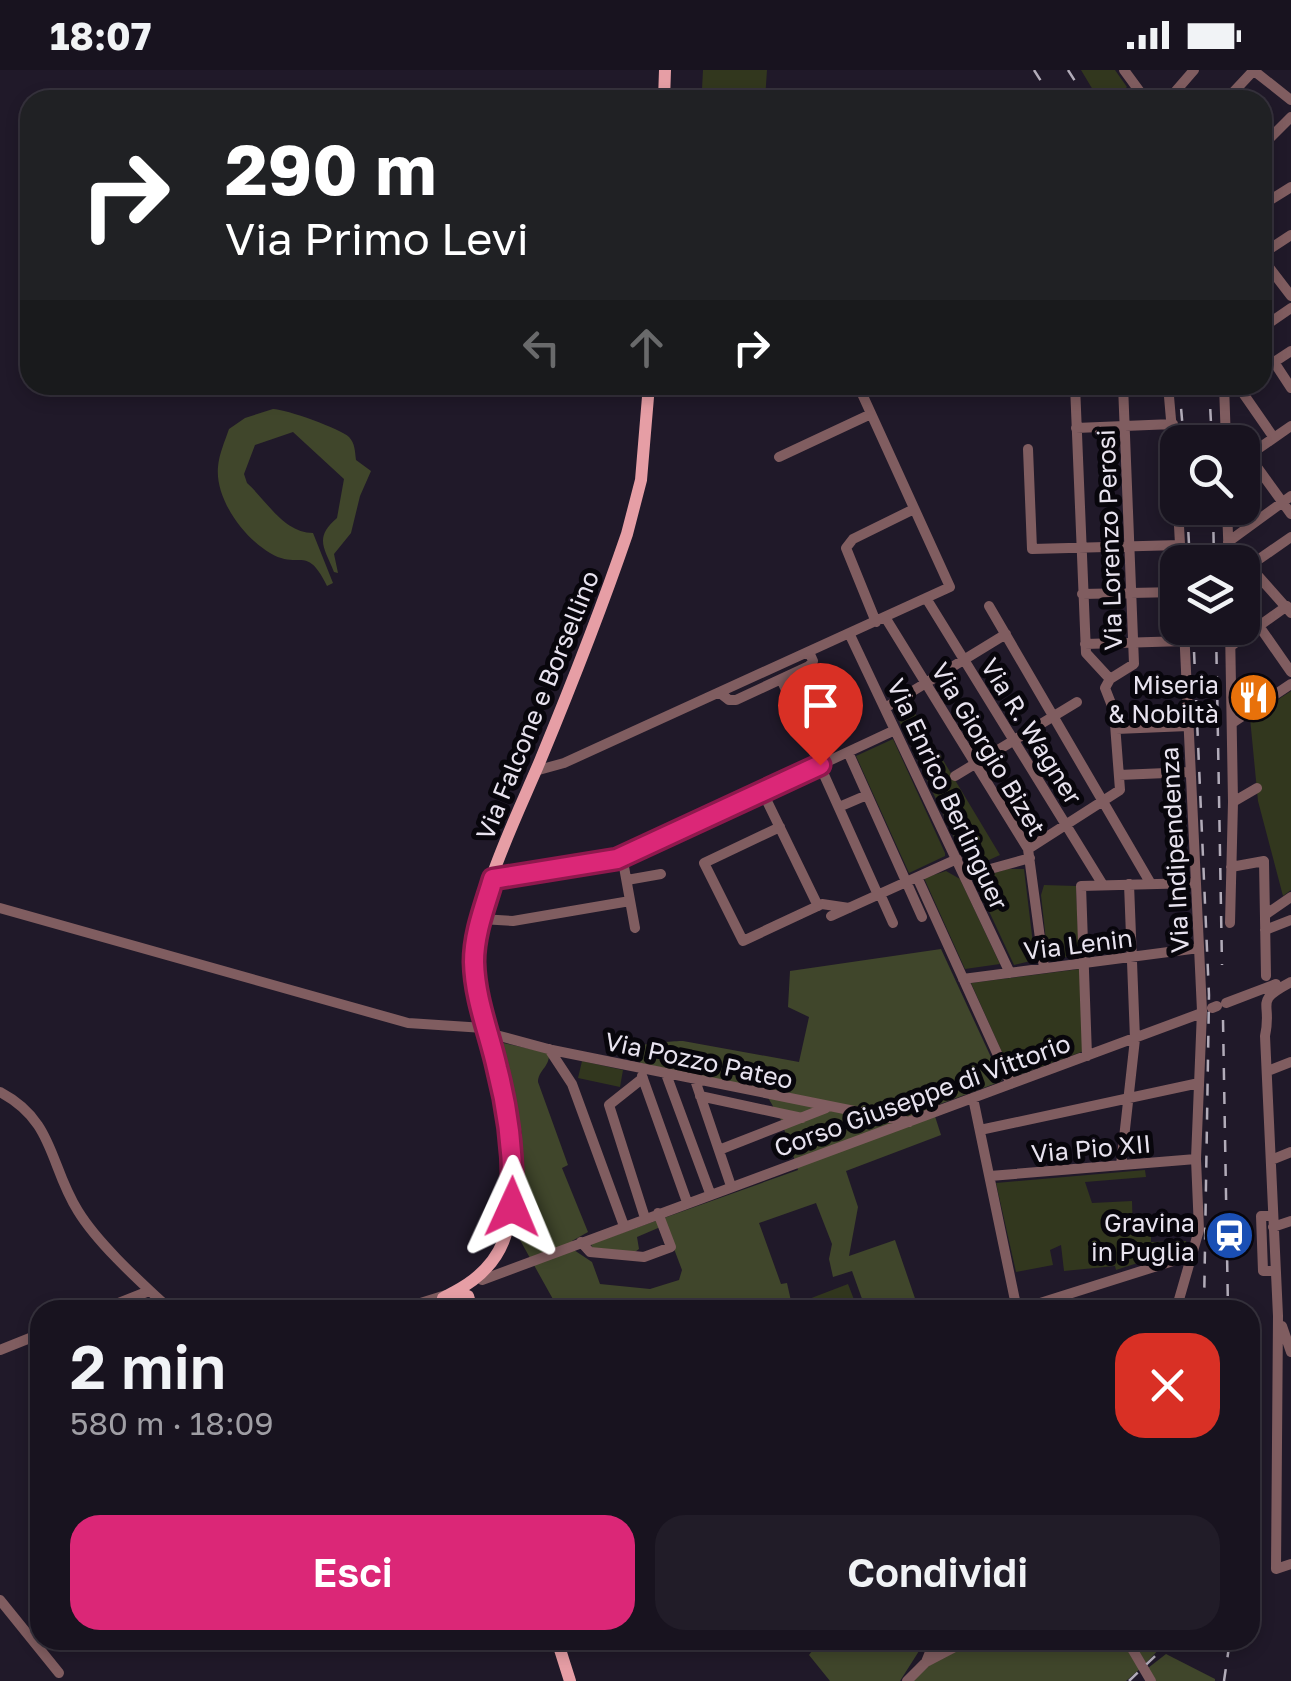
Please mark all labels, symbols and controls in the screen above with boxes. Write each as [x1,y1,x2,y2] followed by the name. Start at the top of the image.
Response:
[50,13,151,58] text: 18:07
[225,126,436,210] text: 290 m
[60,130,190,260] icon: right
[225,211,529,265] text: Via Primo Levi
[514,320,569,375] icon: left
[619,320,674,375] icon: ahead
[724,320,779,375] icon: right
[1160,425,1260,645] map controls
[1160,425,1260,525] button: search
[1090,429,1128,651] street label: Via Lorenzo Perosi
[1160,545,1260,645] button: layers
[469,566,605,844] street label: Via Falcone e Borsellino
[975,652,1089,810] street label: Via R. Wagner
[925,657,1053,841] street label: Via Giorgio Bizet
[778,663,863,766] pin
[1108,669,1219,729] place label: Miseria & Nobiltà
[1228,672,1280,724] restaurant icon: Miseria & Nobiltà
[881,673,1015,915] street label: Via Enrico Berlinguer
[793,678,848,733] icon: arrive
[1153,746,1195,954] street label: Via Indipendenza
[1022,922,1134,966] street label: Via Lenin
[602,1025,796,1095] street label: Via Pozzo Pateo
[770,1027,1074,1163] street label: Corso Giuseppe di Vittorio
[1030,1127,1152,1169] street label: Via Pio XII
[460,1155,564,1259] position arrow
[1091,1207,1195,1267] place label: Gravina in Puglia
[1204,1210,1256,1262] station icon: Gravina in Puglia
[70,1330,226,1402] text: 2 min
[1115,1333,1220,1438] button: close
[70,1404,274,1442] text: 580 m · 18:09
[70,1515,635,1630] button: Esci
[655,1515,1220,1630] button: Condividi

